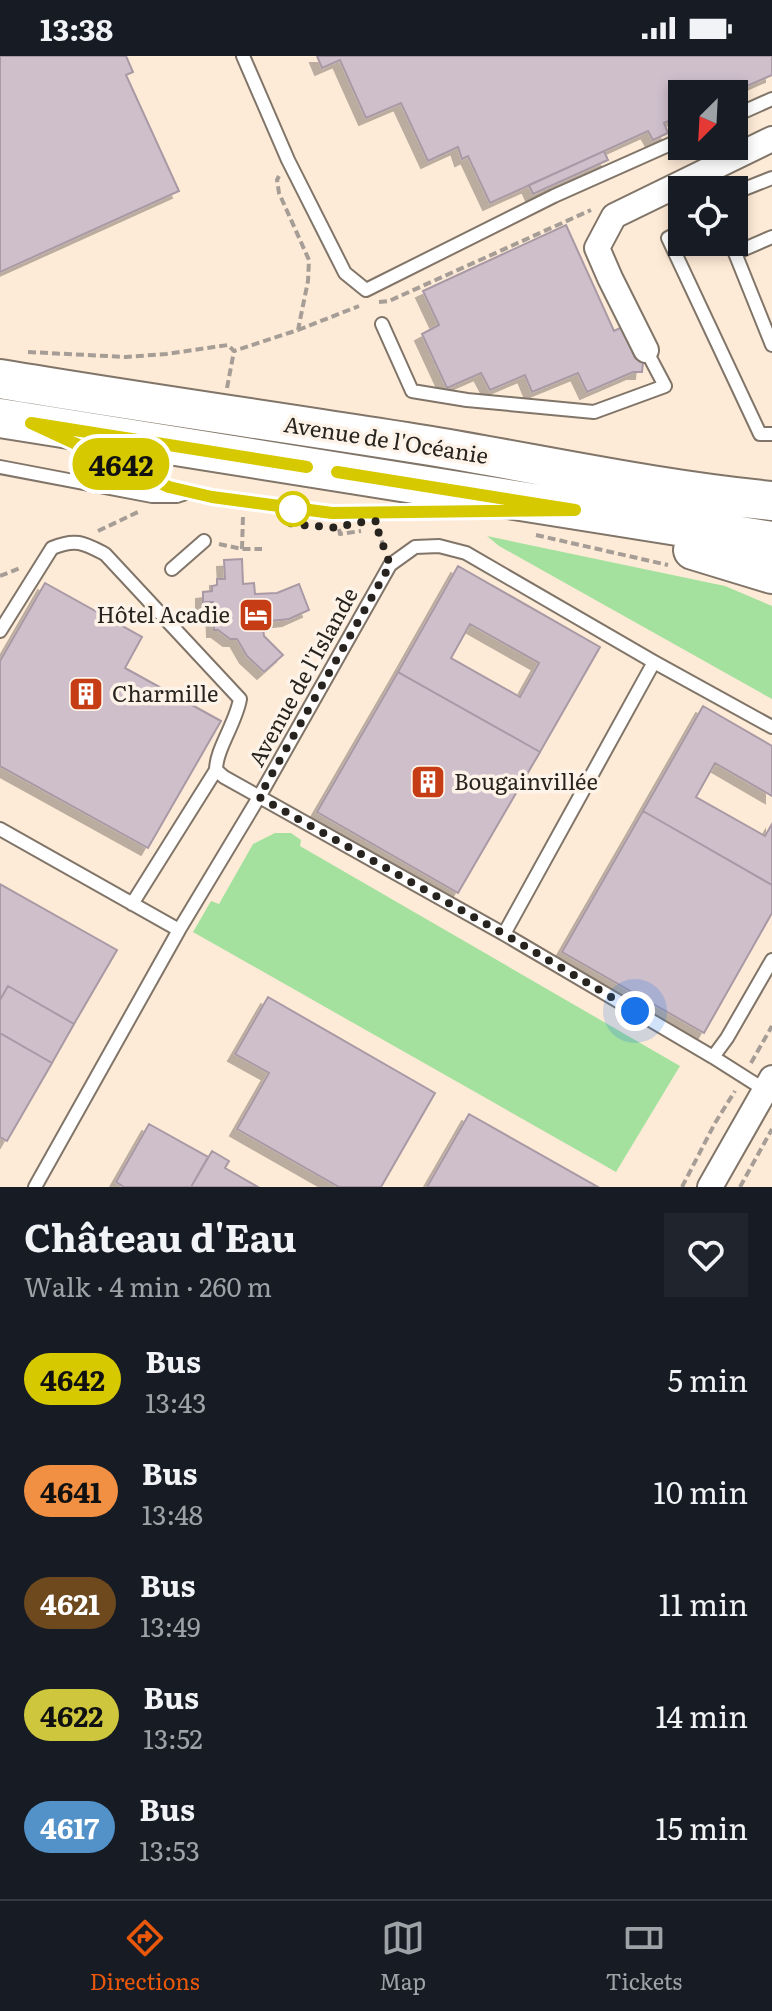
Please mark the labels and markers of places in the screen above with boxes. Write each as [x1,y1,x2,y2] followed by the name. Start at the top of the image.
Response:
[276,492,310,526] unlabelled marker
[237,596,275,634] hotel icon: Hôtel Acadie
[97,597,230,630] place label: Hôtel Acadie
[67,675,105,713] building icon: Charmille
[112,676,218,709] place label: Charmille
[409,763,447,801] building icon: Bougainvillée
[454,764,598,797] place label: Bougainvillée

